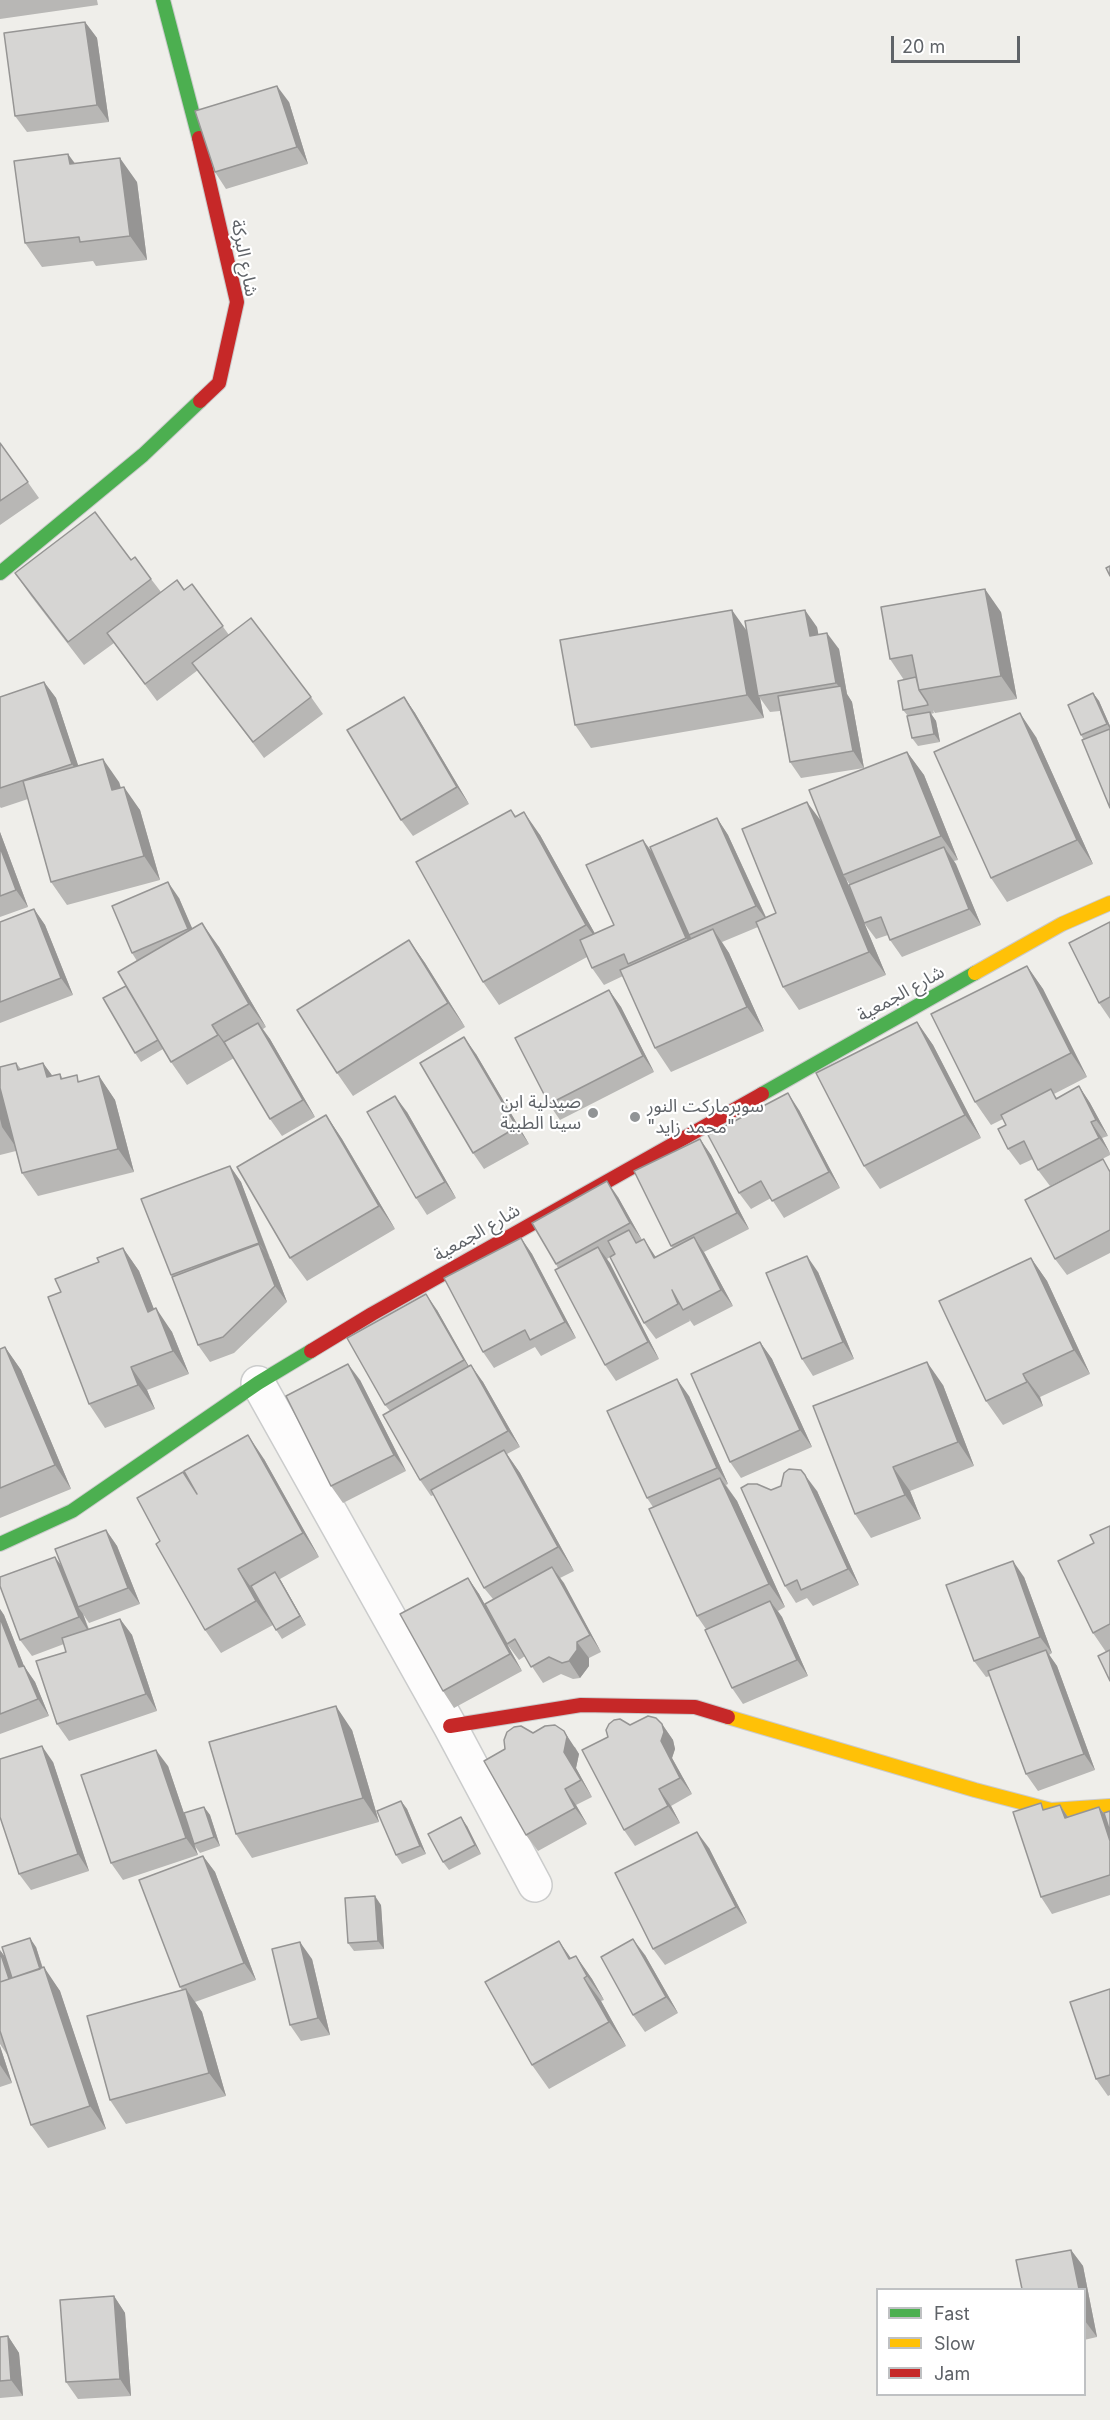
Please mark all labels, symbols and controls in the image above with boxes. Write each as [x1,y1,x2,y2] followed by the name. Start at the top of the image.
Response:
[894,24,1023,62] scale bar
[902,36,945,57] text: 20 m
[226,218,262,298] street label: شارع البركة
[854,961,948,1027] street label: شارع الجمعية
[500,1092,581,1134] place label: صيدلية ابن سينا الطبية
[647,1096,764,1138] place label: سوبرماركت النور "محمد زايد"
[586,1106,600,1120] marker: صيدلية ابن سينا الطبية
[628,1110,642,1124] marker: سوبرماركت النور "محمد زايد"
[430,1200,524,1266] street label: شارع الجمعية
[876,2288,1086,2396] legend
[934,2303,970,2324] text: Fast
[934,2333,975,2354] text: Slow
[934,2363,970,2384] text: Jam

